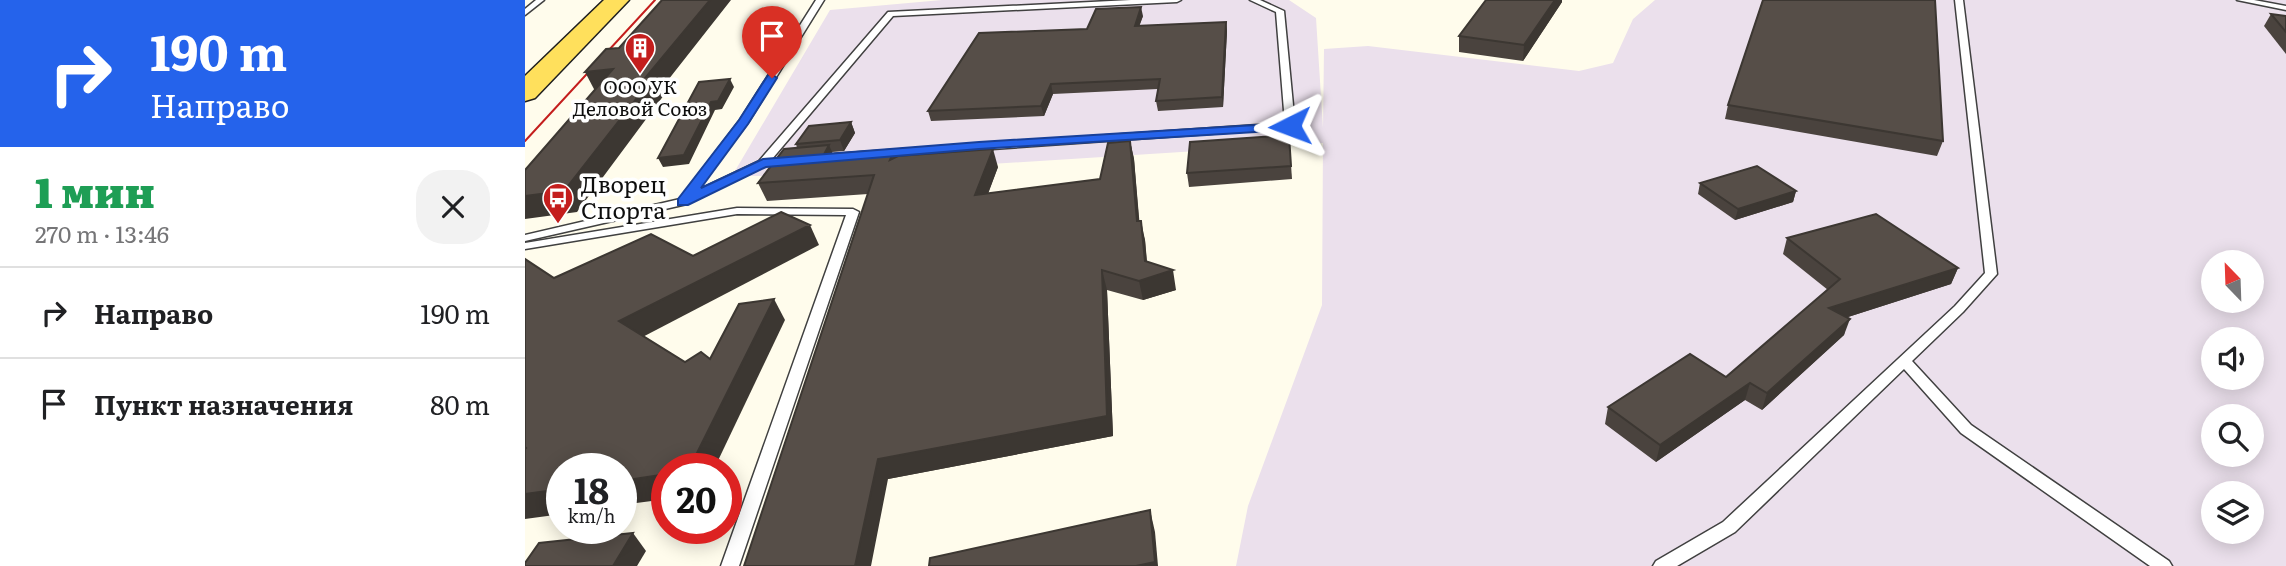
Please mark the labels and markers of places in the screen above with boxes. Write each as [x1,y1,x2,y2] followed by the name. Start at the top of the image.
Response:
[742,6,802,78] pin
[623,31,657,75] building icon: ООО УК Деловой Союз
[573,72,707,122] place label: ООО УК Деловой Союз
[581,166,666,226] place label: Дворец Спорта
[541,181,575,225] bus stop icon: Дворец Спорта

